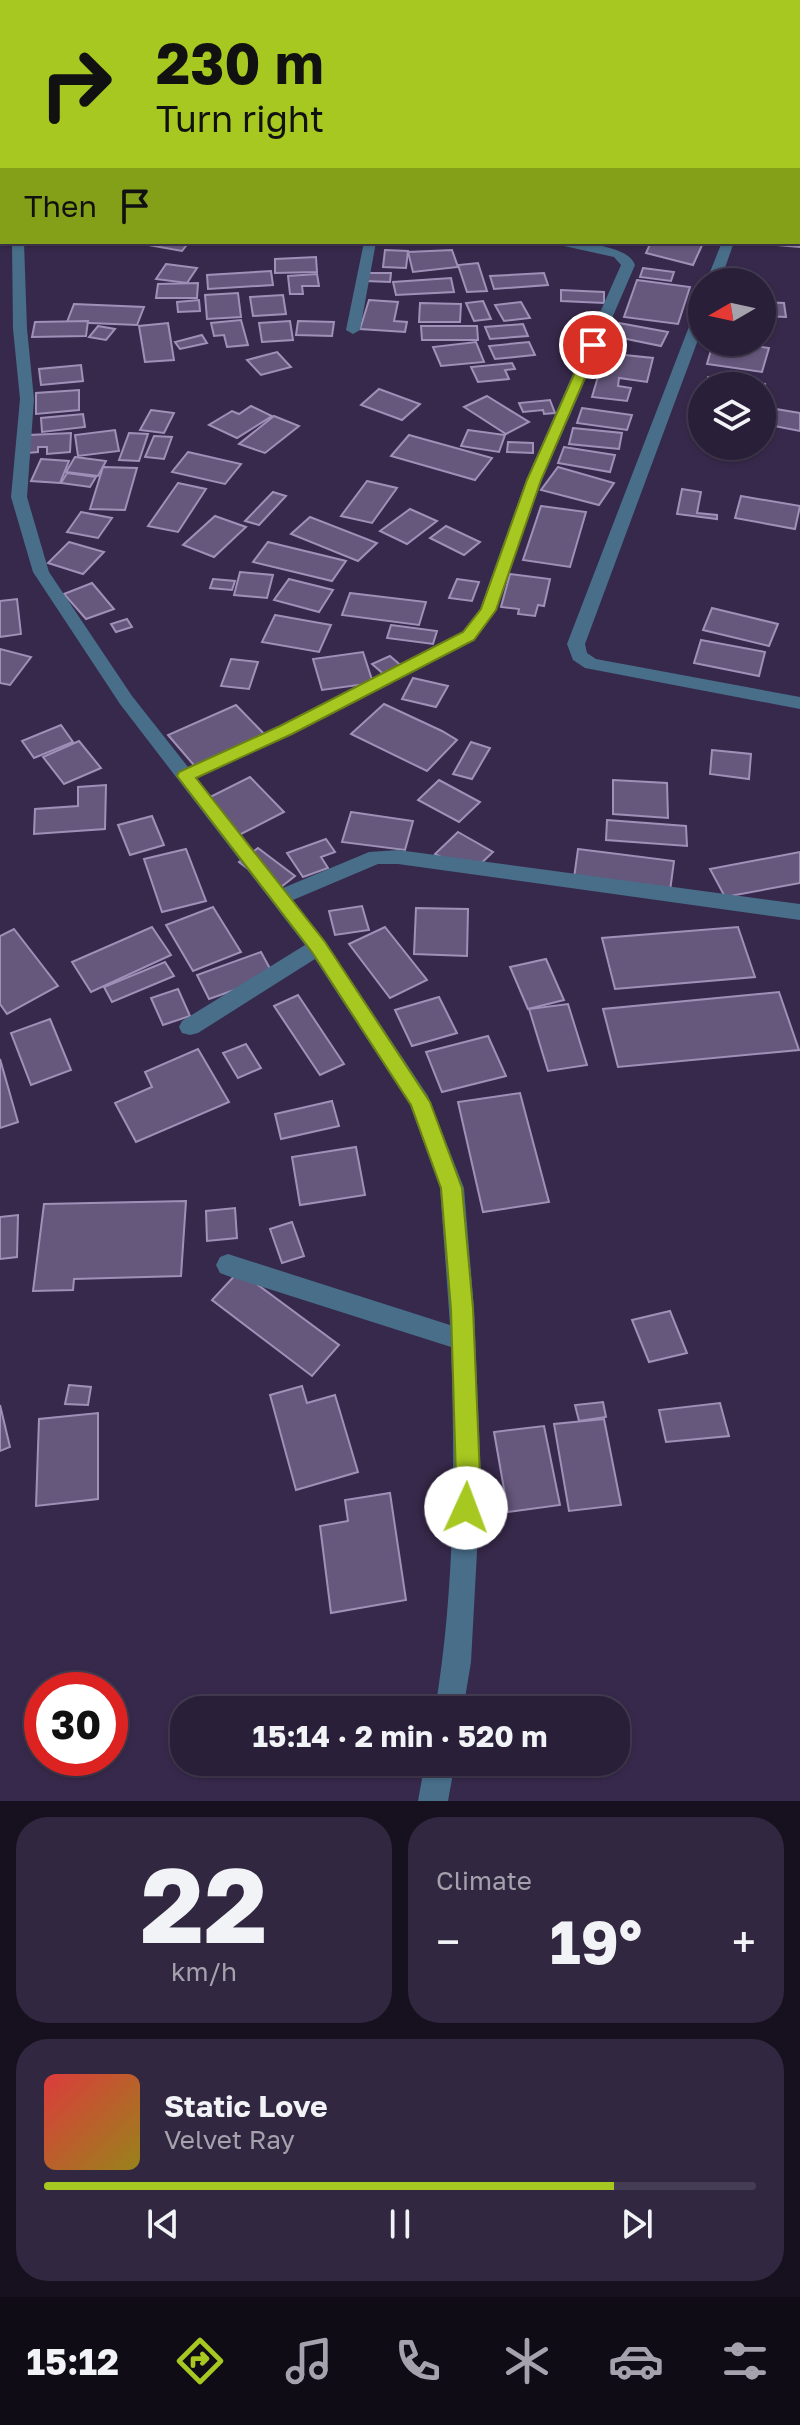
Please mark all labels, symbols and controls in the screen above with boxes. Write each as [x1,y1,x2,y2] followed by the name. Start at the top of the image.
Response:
[156,29,324,96] text: 230 m
[24,32,128,136] icon: right
[156,97,324,140] text: Turn right
[113,184,157,228] icon: arrive
[24,188,97,224] text: Then
[688,268,776,356] north arrow
[688,268,776,460] map controls
[559,311,627,379] pin
[571,323,615,367] icon: arrive
[688,372,776,460] button: layers
[424,1466,508,1550] position arrow
[24,1672,128,1776] speed limit sign: 30
[252,1718,548,1754] text: 15:14 · 2 min · 520 m
[141,1841,267,1966] text: 22
[436,1865,532,1896] text: Climate
[550,1905,642,1977] text: 19°
[436,1915,460,1968] text: −
[732,1915,756,1968] text: +
[171,1956,237,1987] text: km/h
[164,2088,328,2124] text: Static Love
[164,2124,295,2155] text: Velvet Ray
[141,2202,185,2246] icon: previous
[378,2202,422,2246] icon: pause
[615,2202,659,2246] icon: next
[172,2333,228,2389] icon: directions
[281,2333,337,2389] icon: music
[390,2333,446,2389] icon: phone
[499,2333,555,2389] icon: climate
[608,2333,664,2389] icon: car
[717,2333,773,2389] icon: filters
[27,2340,119,2383] text: 15:12

